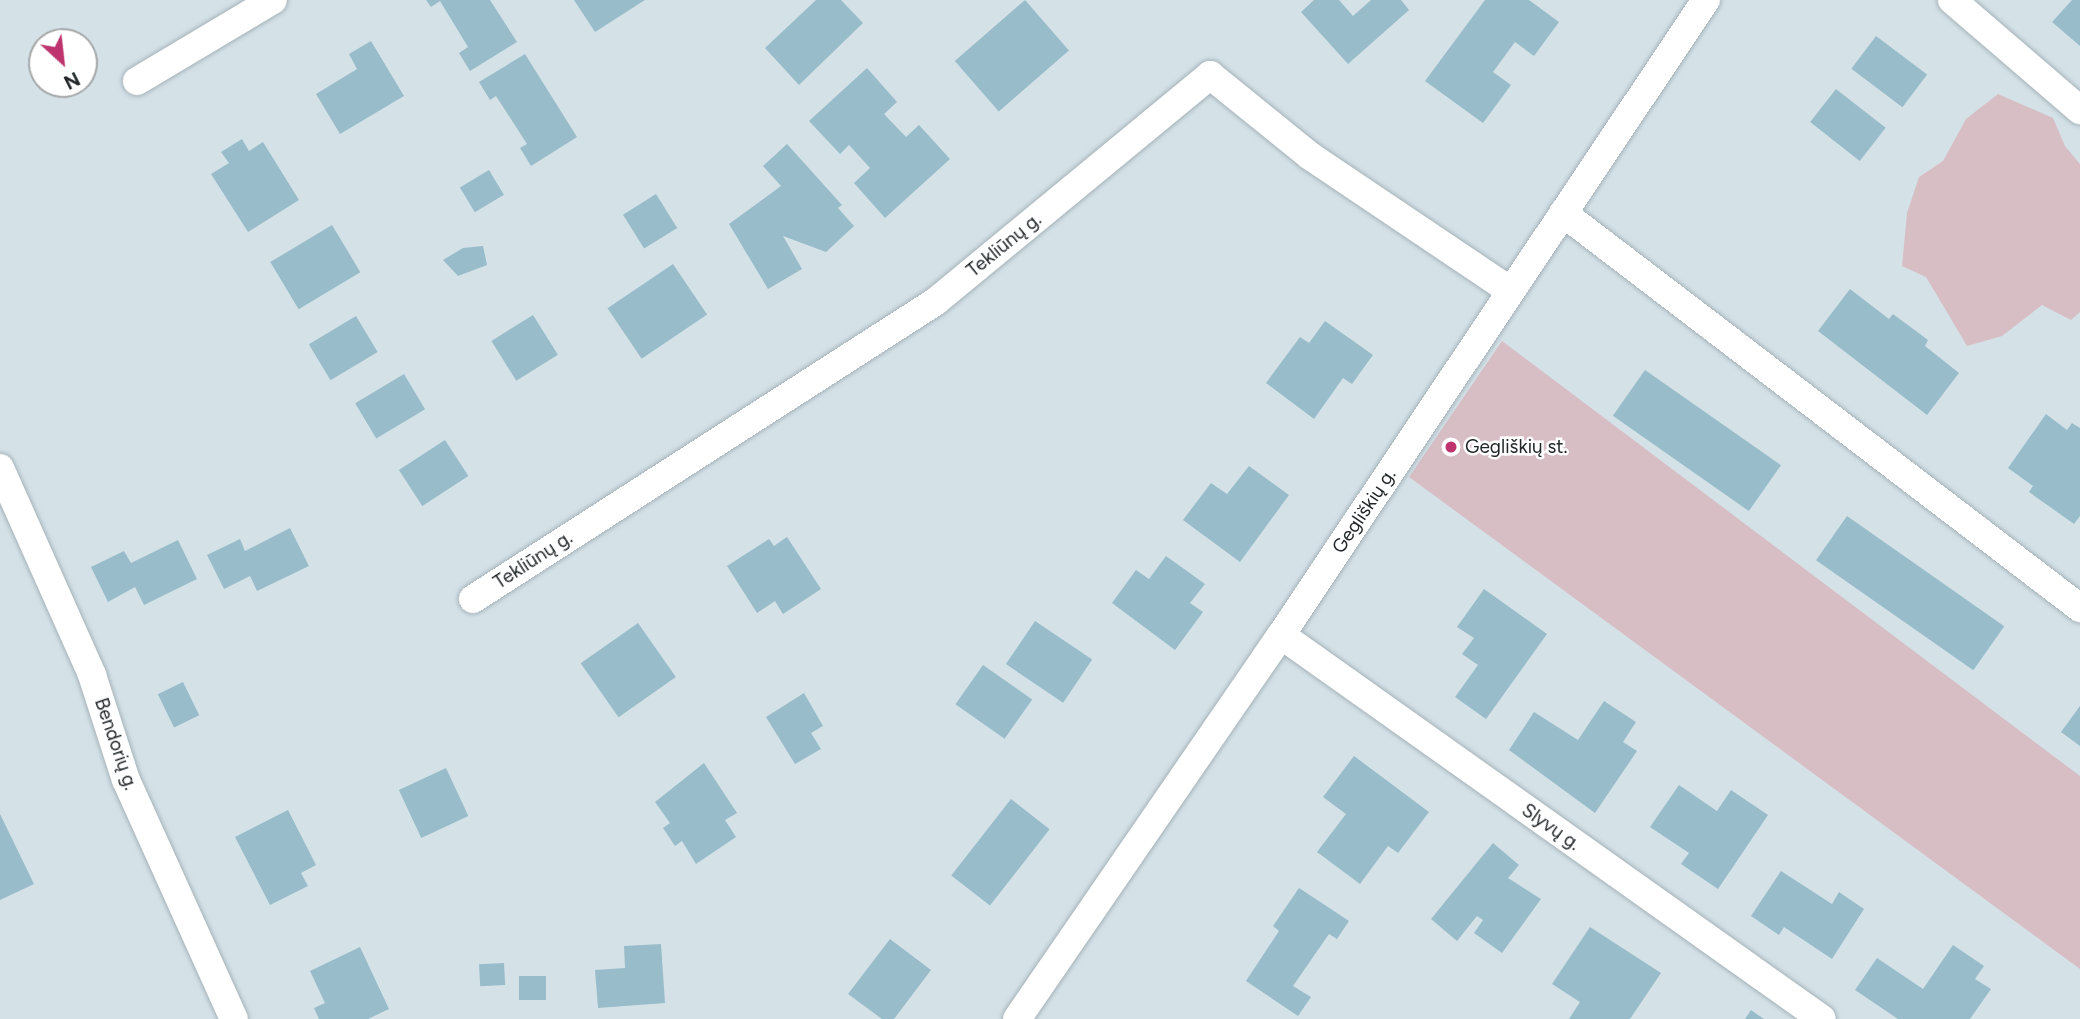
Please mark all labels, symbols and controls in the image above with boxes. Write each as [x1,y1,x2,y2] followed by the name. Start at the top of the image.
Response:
[28,28,98,98] north arrow
[60,67,84,94] text: N
[962,208,1046,282] street label: Tekliūnų g.
[1465,436,1567,458] place label: Gegliškių st.
[1443,439,1459,455] marker: Gegliškių st.
[1327,464,1401,558] street label: Gegliškių g.
[489,526,577,594] street label: Tekliūnų g.
[90,695,142,793] street label: Bendorių g.
[1517,799,1585,855] street label: Slyvų g.

